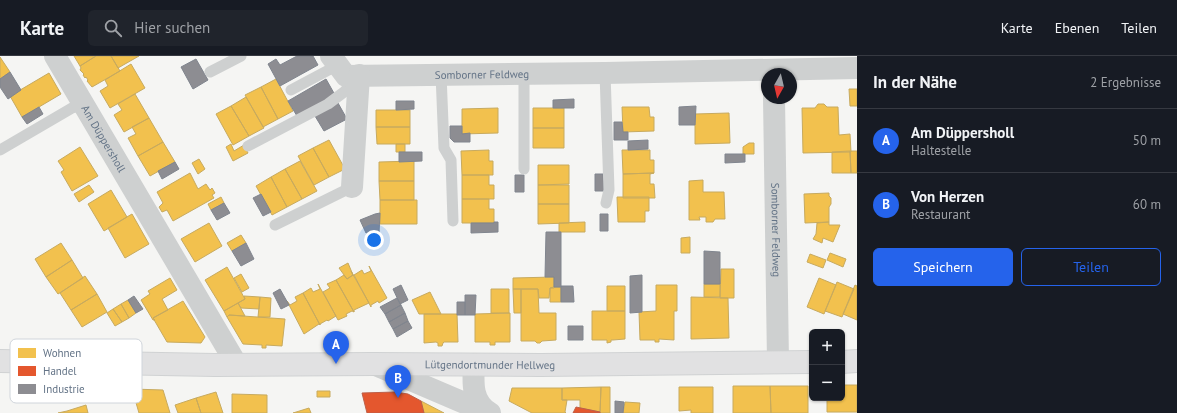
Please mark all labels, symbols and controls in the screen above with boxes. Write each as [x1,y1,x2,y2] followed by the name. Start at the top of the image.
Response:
[88,10,368,46] search box
[20,16,64,40] text: Karte
[102,17,124,39] icon: search
[134,18,210,37] text: Hier suchen
[1001,19,1033,37] text: Karte
[1055,19,1099,37] text: Ebenen
[1121,19,1157,37] text: Teilen
[435,67,529,82] street label: Somborner Feldweg
[761,68,797,104] north arrow
[873,71,957,93] text: In der Nähe
[1090,74,1161,91] text: 2 Ergebnisse
[78,103,129,176] street label: Am Düppersholl
[911,123,1014,142] text: Am Düppersholl
[882,132,890,149] text: A
[1133,132,1161,149] text: 50 m
[911,142,971,159] text: Haltestelle
[768,183,784,277] street label: Somborner Feldweg
[911,187,984,206] text: Von Herzen
[882,196,890,213] text: B
[1133,196,1161,213] text: 60 m
[911,206,970,223] text: Restaurant
[364,230,384,250] your location
[873,248,1013,286] button: Speichern
[1021,248,1161,286] button: Teilen
[809,329,845,401] map controls
[809,329,845,365] button: +
[323,331,349,364] pin: A
[10,339,142,403] legend
[43,346,81,360] text: Wohnen
[425,357,555,372] street label: Lütgendortmunder Hellweg
[43,364,77,378] text: Handel
[385,365,411,398] pin: B
[809,365,845,401] button: −
[43,382,85,396] text: Industrie

